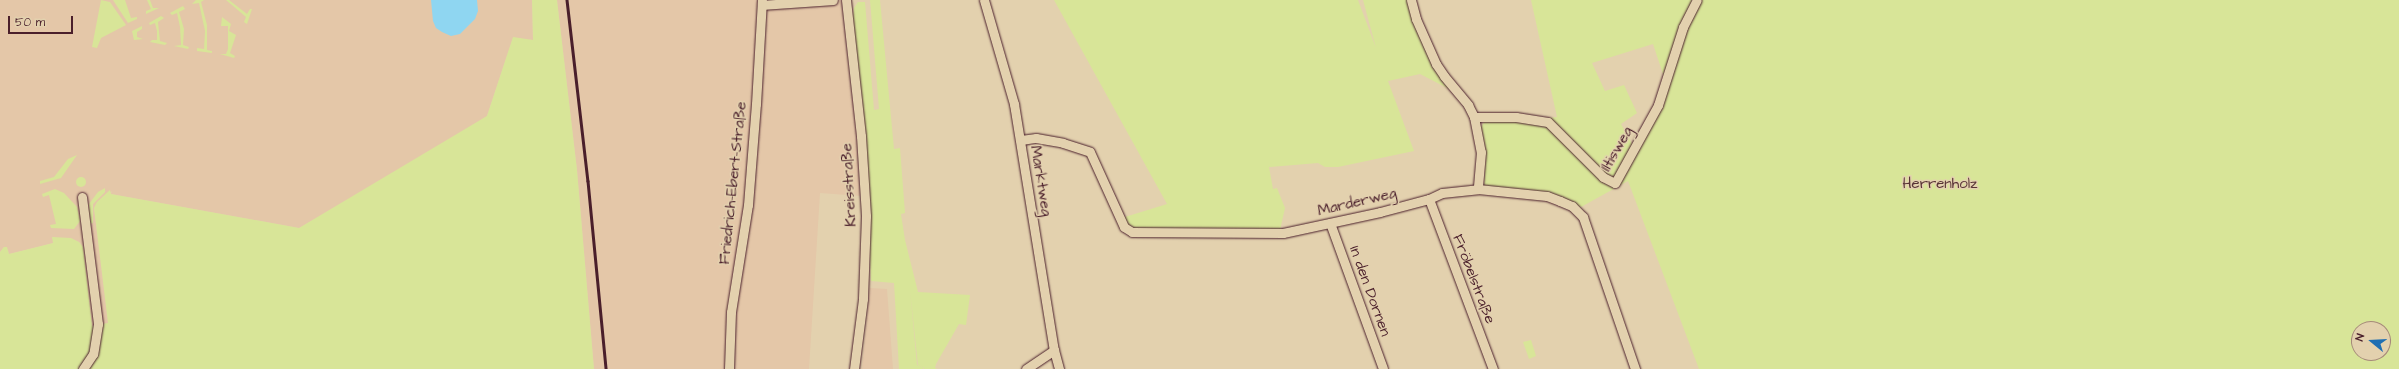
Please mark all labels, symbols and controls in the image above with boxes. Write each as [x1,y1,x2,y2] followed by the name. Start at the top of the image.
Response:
[10,8,75,34] scale bar
[15,14,45,31] text: 50 m
[715,101,751,265] street label: Friedrich-Ebert-Straße
[1597,124,1637,174] street label: Iltisweg
[838,143,860,227] street label: Kreisstraße
[1027,144,1055,218] street label: Marktweg
[1902,175,1978,193] park label: Herrenholz
[1316,184,1398,220] street label: Marderweg
[1449,232,1499,326] street label: Fröbelstraße
[1345,243,1395,339] street label: In den Dornen
[2351,321,2391,361] north arrow
[2352,332,2368,343] text: N

